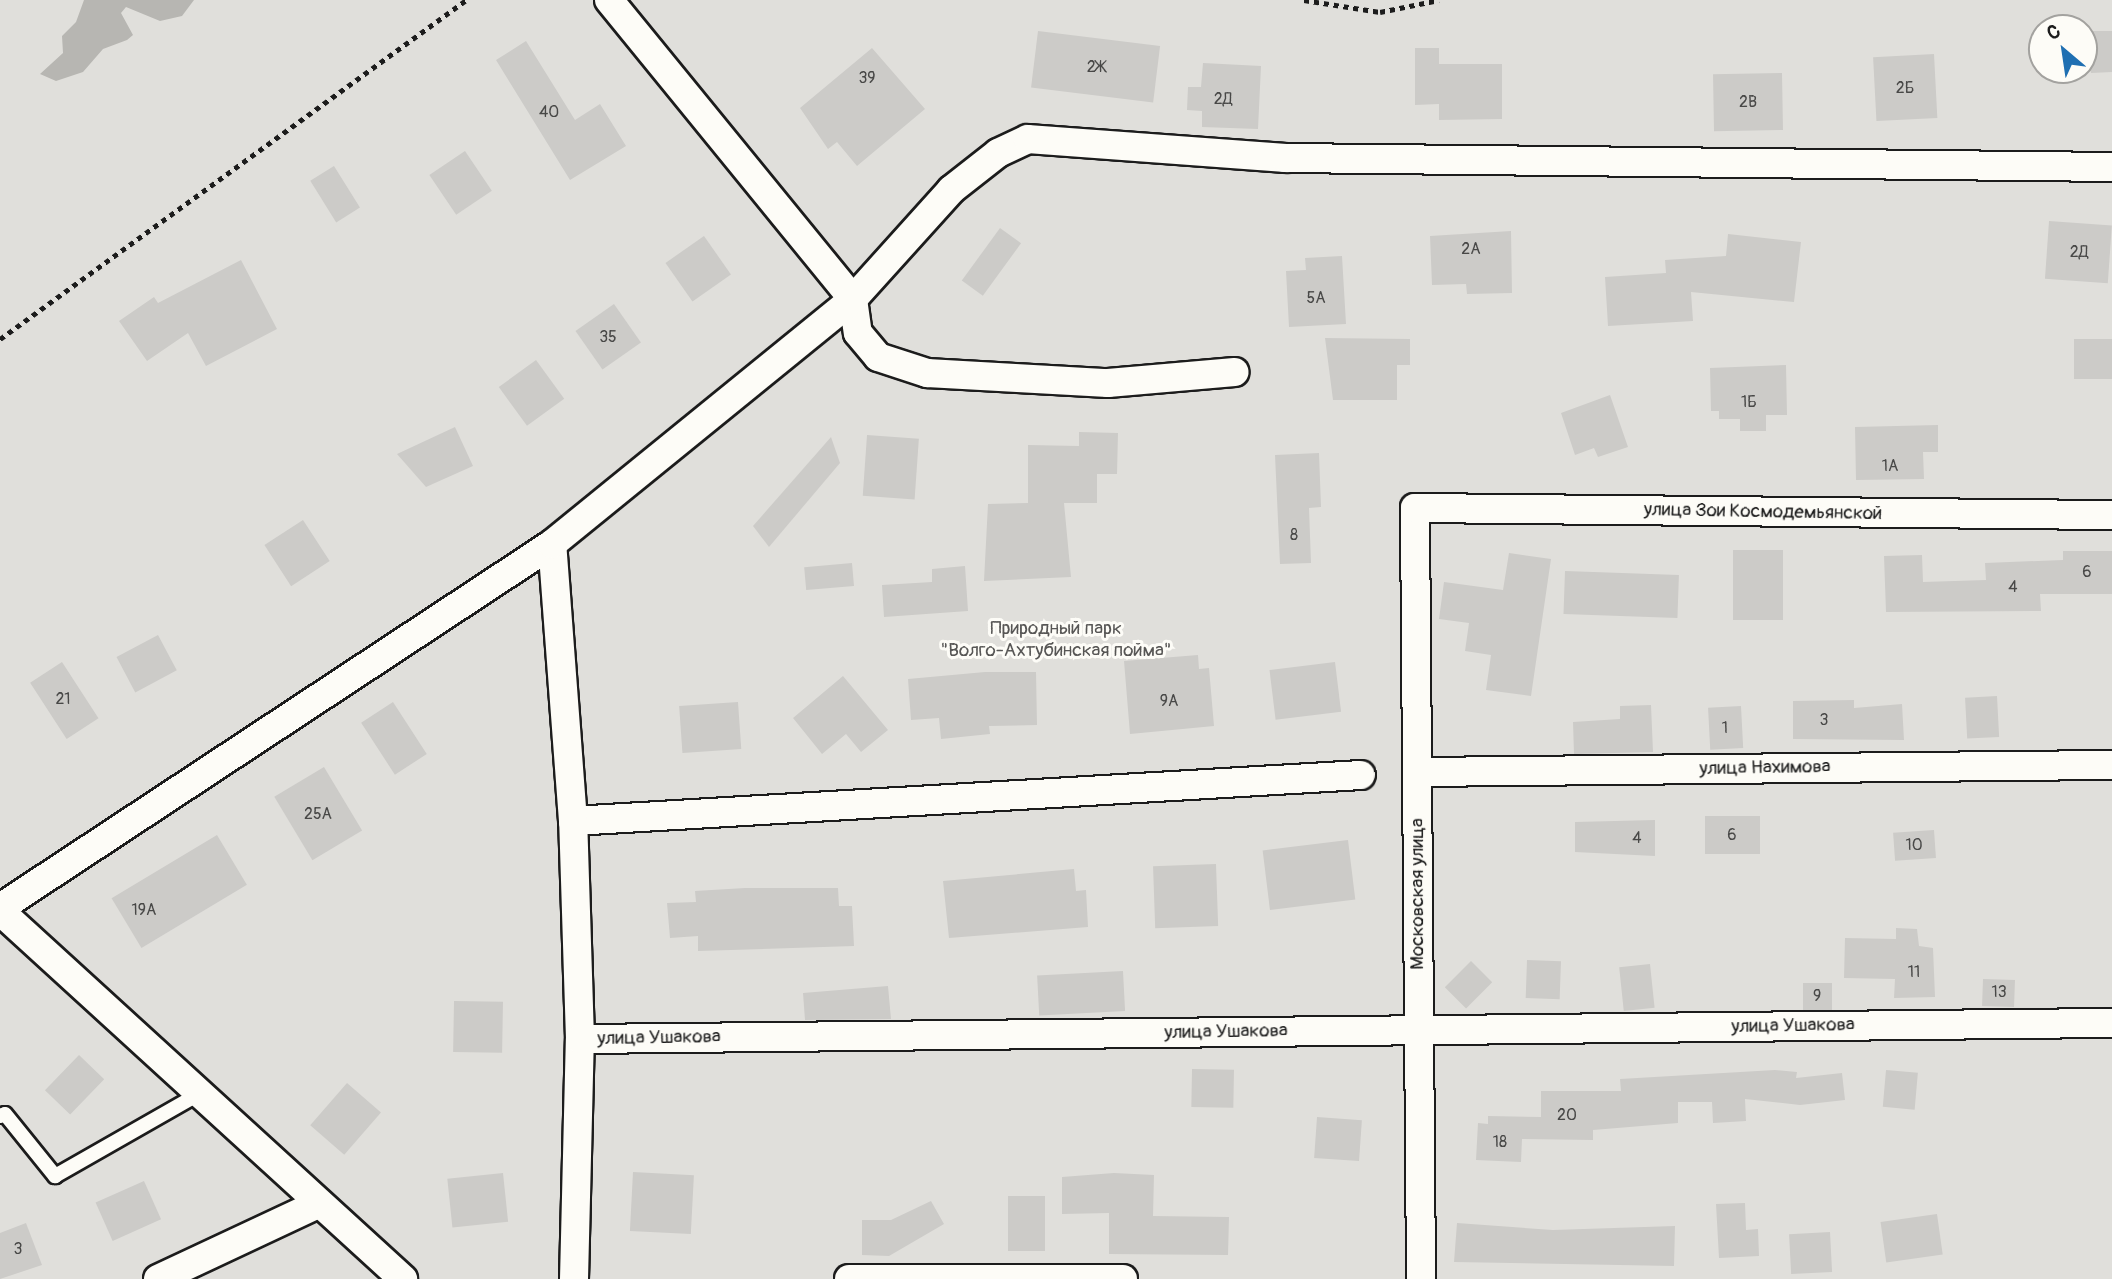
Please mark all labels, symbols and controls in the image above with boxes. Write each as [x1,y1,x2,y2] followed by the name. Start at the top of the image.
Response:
[2028,14,2098,84] north arrow
[2043,19,2065,46] text: С
[1087,57,1105,77] house number: 2Ж
[858,68,876,88] house number: 39
[1896,78,1914,98] house number: 2Б
[1214,89,1232,109] house number: 2Д
[1739,92,1757,112] house number: 2В
[539,102,559,122] house number: 40
[1461,239,1481,259] house number: 2А
[2070,242,2088,262] house number: 2Д
[1306,288,1326,308] house number: 5А
[599,327,617,347] house number: 35
[1741,392,1757,412] house number: 1Б
[1882,456,1898,476] house number: 1А
[1644,499,1882,525] street label: улица Зои Космодемьянской
[1290,525,1298,545] house number: 8
[2082,562,2092,582] house number: 6
[2008,577,2018,597] house number: 4
[940,618,1172,662] park label: Природный парк "Волго-Ахтубинская пойма"
[55,689,71,709] house number: 21
[1160,691,1178,711] house number: 9А
[1820,710,1828,730] house number: 3
[1722,718,1728,738] house number: 1
[1699,755,1831,781] street label: улица Нахимова
[304,804,332,824] house number: 25А
[1407,818,1429,970] street label: Московская улица
[1727,825,1737,845] house number: 6
[1632,828,1642,848] house number: 4
[1905,835,1923,855] house number: 10
[132,900,156,920] house number: 19А
[1908,962,1920,982] house number: 11
[1991,982,2007,1002] house number: 13
[1813,986,1821,1006] house number: 9
[1731,1014,1855,1038] street label: улица Ушакова
[1164,1020,1288,1044] street label: улица Ушакова
[597,1026,721,1050] street label: улица Ушакова
[1557,1105,1577,1125] house number: 20
[1493,1132,1507,1152] house number: 18
[14,1239,22,1259] house number: 3

